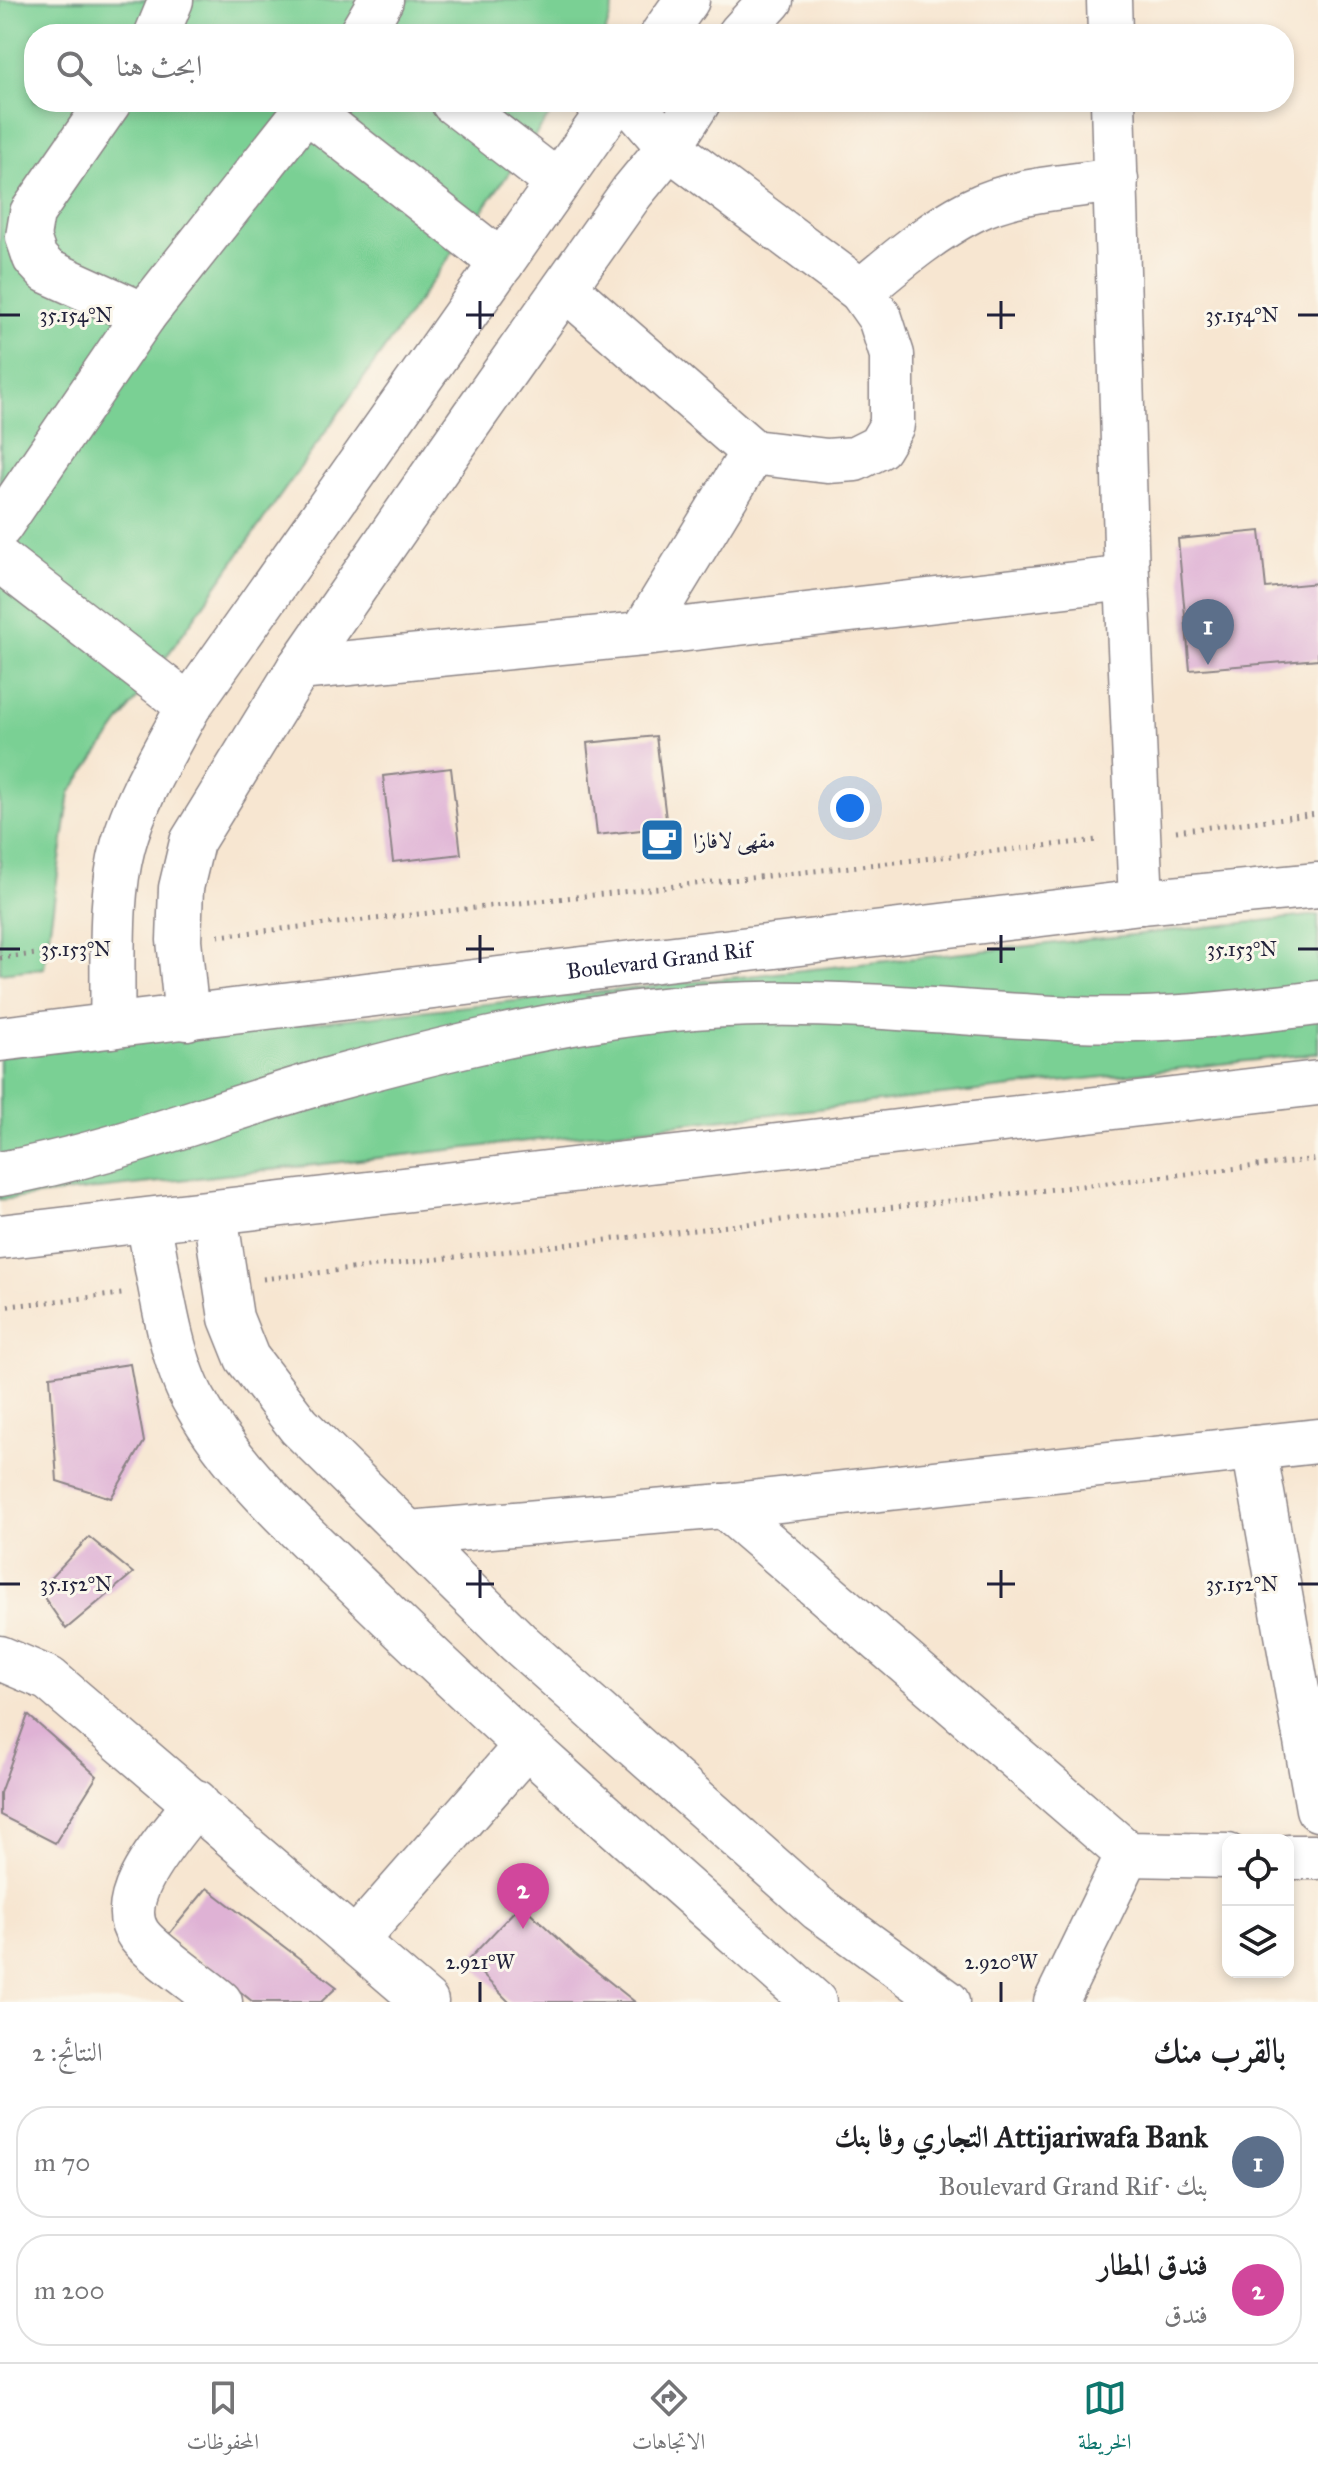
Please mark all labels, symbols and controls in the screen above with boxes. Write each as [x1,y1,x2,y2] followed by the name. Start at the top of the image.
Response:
[24,24,1294,112] search box
[52,46,96,90] icon: search
[116,48,202,84] text: ابحث هنا
[40,303,112,327] text: 35.154°N
[1206,303,1278,327] text: 35.154°N
[1182,599,1234,665] pin: 1
[830,788,870,828] your location
[638,816,686,864] cafe icon: مقهى لافازا
[693,827,775,856] place label: مقهى لافازا
[565,935,757,985] street label: Boulevard Grand Rif
[41,937,111,961] text: 35.153°N
[1207,937,1277,961] text: 35.153°N
[40,1572,112,1596] text: 35.152°N
[1206,1572,1278,1596] text: 35.152°N
[1222,1834,1294,1978] map controls
[1222,1834,1294,1906] button: locate
[497,1863,549,1929] pin: 2
[1222,1906,1294,1978] button: layers
[445,1950,516,1974] text: 2.921°W
[965,1950,1038,1974] text: 2.920°W
[1153,2030,1286,2071] text: بالقرب منك
[32,2036,103,2068] text: النتائج: 2
[834,2119,1208,2155] text: Attijariwafa Bank التجاري وفا بنك
[34,2146,90,2178] text: 70 m
[1253,2146,1263,2178] text: 1
[939,2170,1208,2202] text: بنك · Boulevard Grand Rif
[1098,2247,1208,2283] text: فندق المطار
[34,2274,105,2306] text: 200 m
[1252,2274,1264,2306] text: 2
[1164,2298,1208,2330] text: فندق
[186,2376,259,2463] tab: المحفوظات
[632,2376,705,2463] tab: الاتجاهات
[1078,2376,1132,2463] tab: الخريطة

